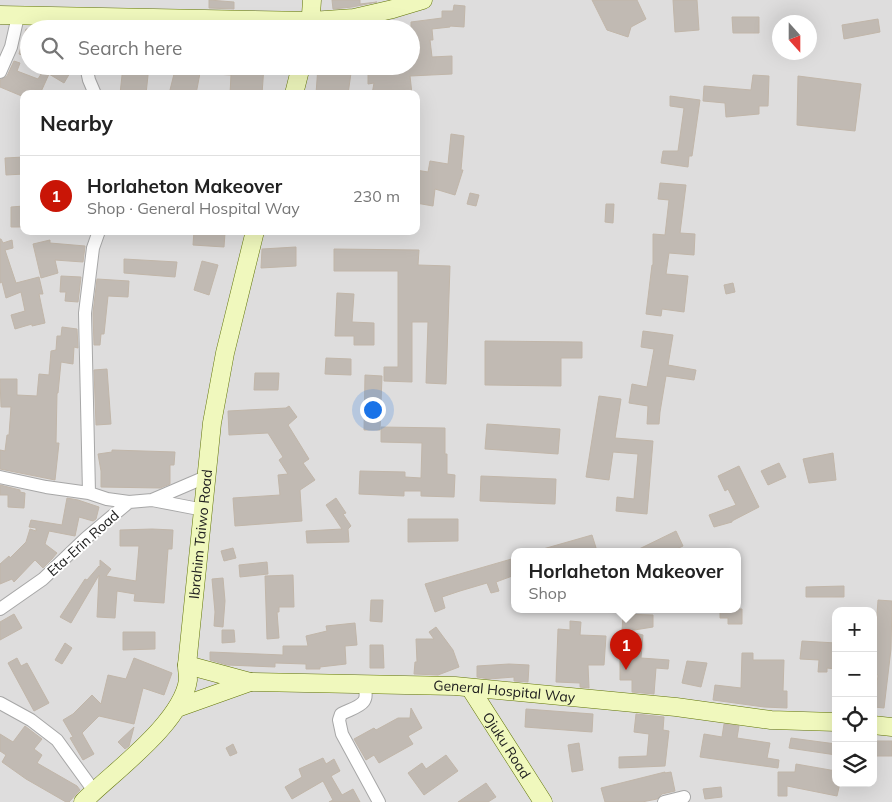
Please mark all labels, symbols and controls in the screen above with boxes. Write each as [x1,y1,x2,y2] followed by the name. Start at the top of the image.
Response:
[772,15,817,60] north arrow
[20,20,420,75] search box
[38,34,66,62] icon: search
[78,36,182,60] text: Search here
[40,110,113,136] text: Nearby
[87,174,282,198] text: Horlaheton Makeover
[51,186,61,206] text: 1
[353,186,400,206] text: 230 m
[87,198,300,218] text: Shop · General Hospital Way
[360,397,386,423] your location
[185,469,216,600] street label: Ibrahim Taiwo Road
[43,506,123,580] street label: Eta-Erin Road
[511,548,741,613] popup
[528,559,724,583] text: Horlaheton Makeover
[528,583,567,603] text: Shop
[832,607,877,787] map controls
[832,607,877,652] button: +
[610,629,642,670] pin: 1
[832,652,877,697] button: −
[433,677,577,706] street label: General Hospital Way
[832,697,877,742] button: locate
[479,709,535,782] street label: Ojuku Road
[832,742,877,787] button: layers

